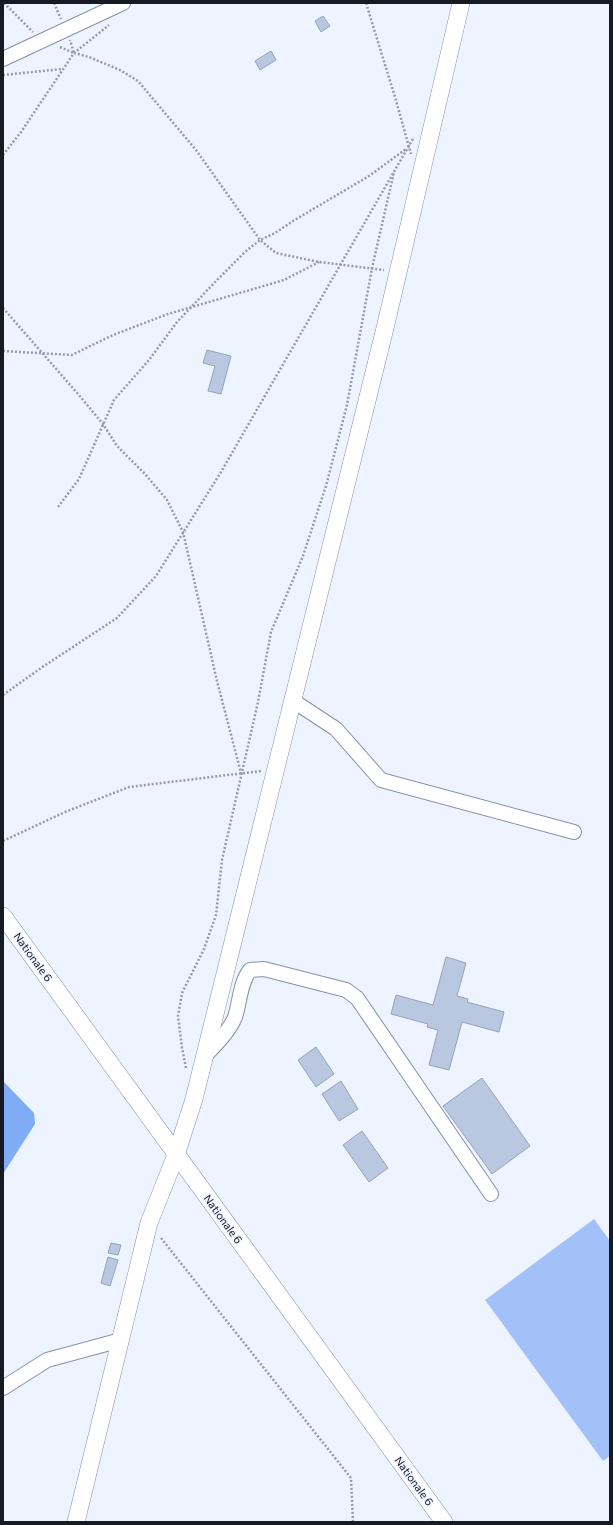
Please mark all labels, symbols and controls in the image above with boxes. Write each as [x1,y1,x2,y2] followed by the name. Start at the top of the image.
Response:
[11,930,56,984] street label: Nationale 6
[201,1192,246,1246] street label: Nationale 6
[392,1454,437,1508] street label: Nationale 6

